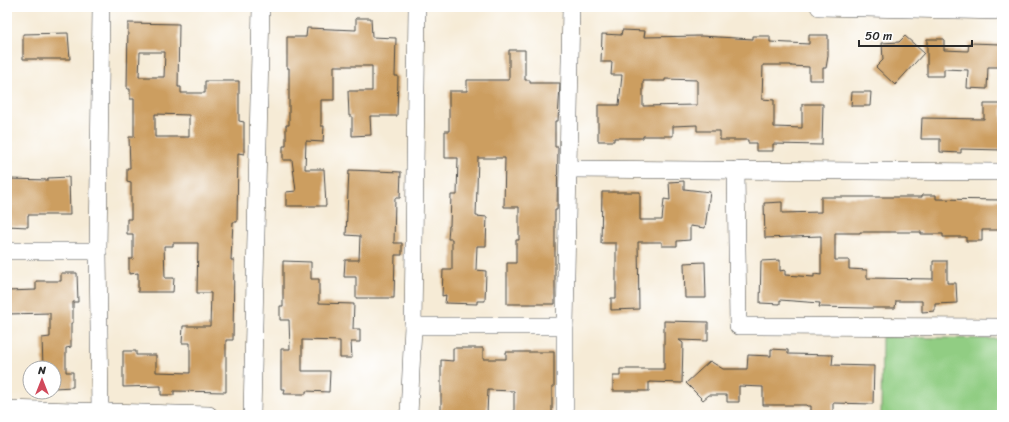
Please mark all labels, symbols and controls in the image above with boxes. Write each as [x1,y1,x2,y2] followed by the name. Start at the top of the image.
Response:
[859,22,972,48] scale bar
[865,25,892,47] text: 50 m
[22,360,62,400] north arrow
[37,361,46,380] text: N

